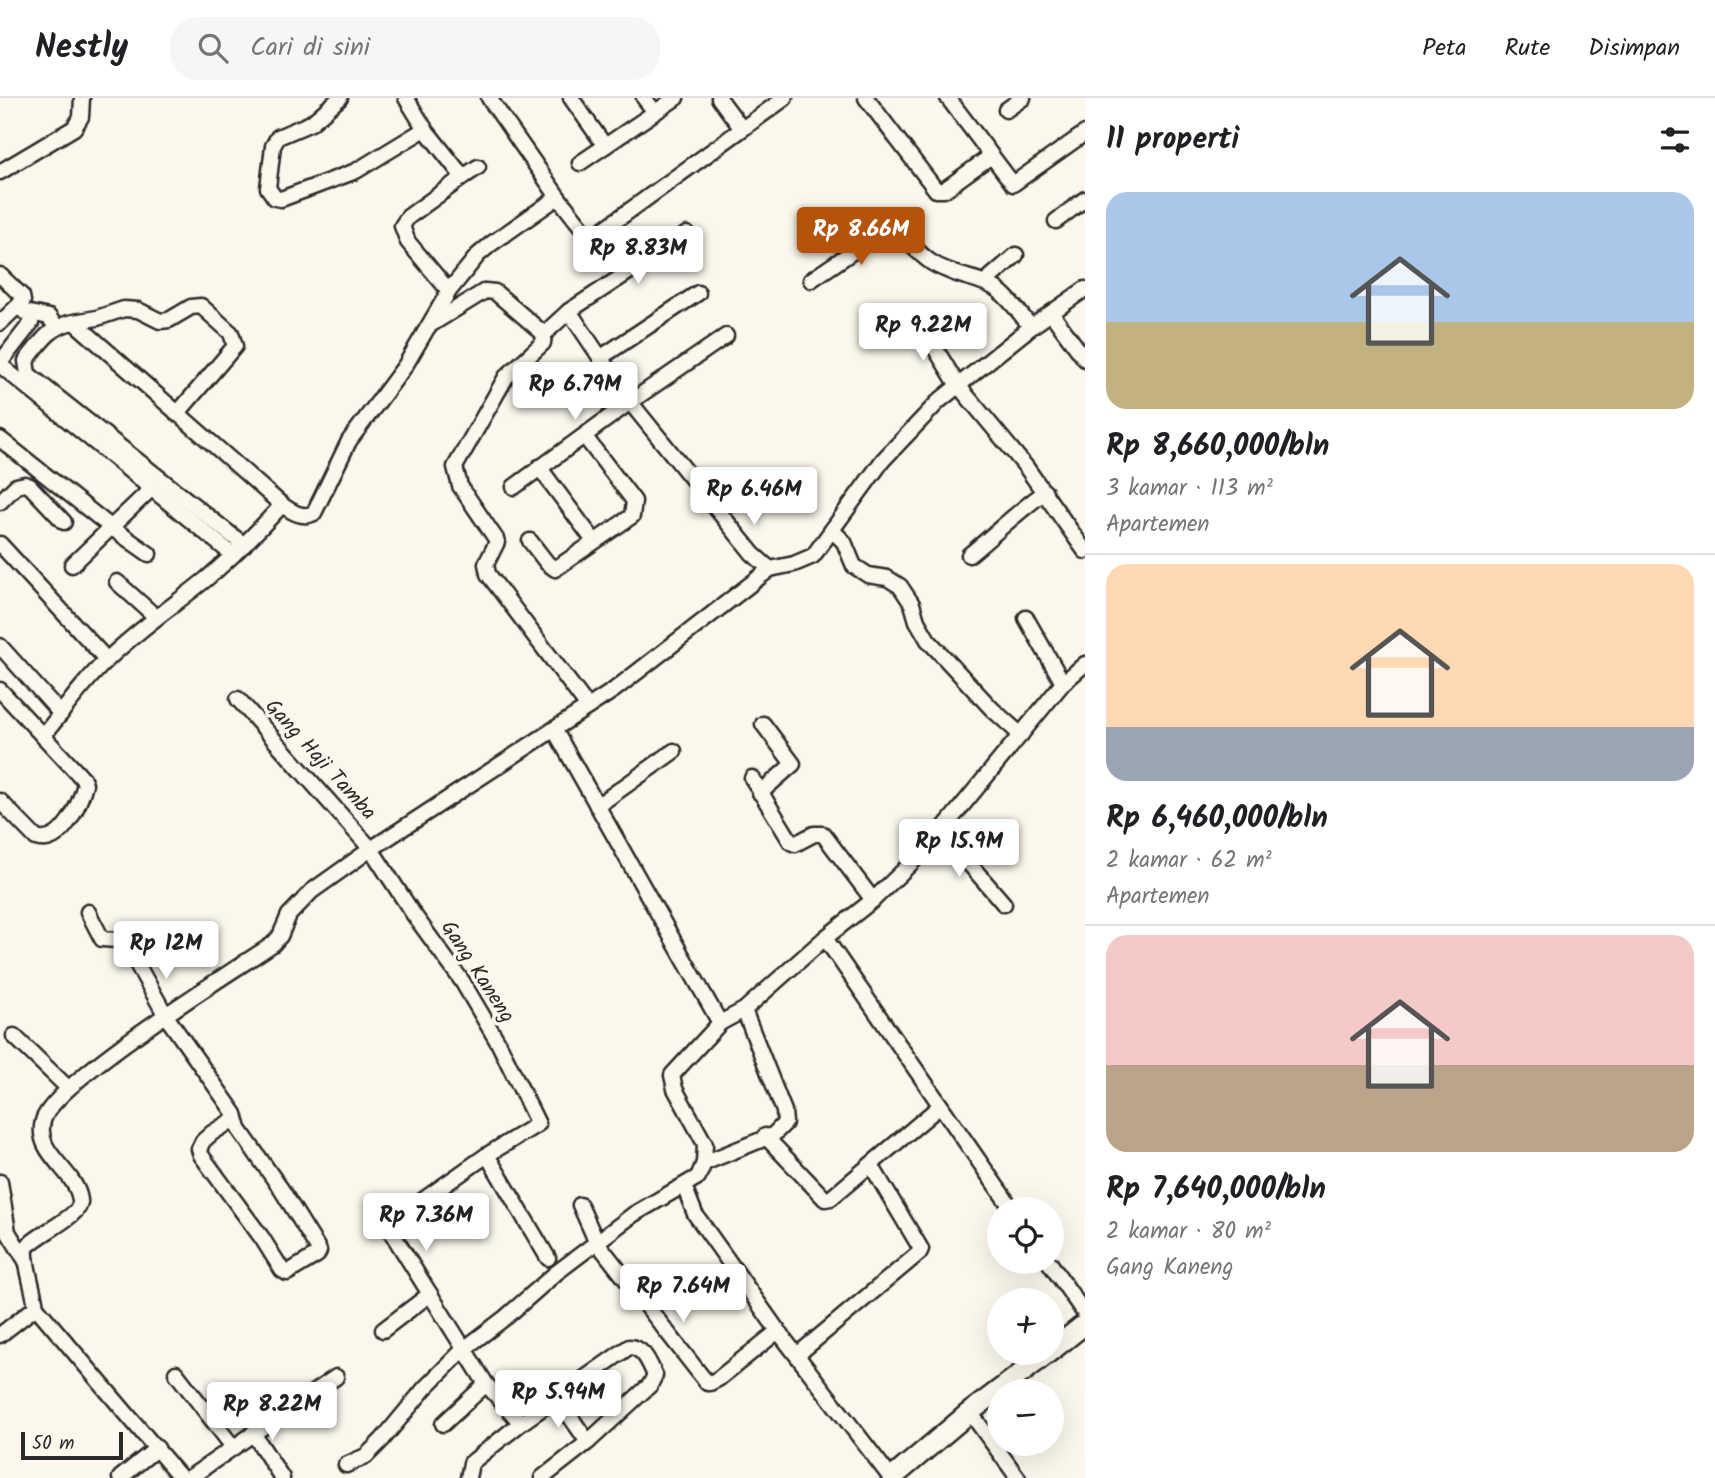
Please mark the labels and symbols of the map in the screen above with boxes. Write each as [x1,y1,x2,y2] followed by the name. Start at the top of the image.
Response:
[789,208,933,267] pin: Rp 8.66M
[566,226,710,286] pin: Rp 8.83M
[851,303,995,363] pin: Rp 9.22M
[503,362,647,422] pin: Rp 6.79M
[682,468,826,527] pin: Rp 6.46M
[256,692,384,828] street label: Gang Haji Tamba
[887,820,1031,879] pin: Rp 15.9M
[431,914,523,1030] street label: Gang Kaneng
[109,922,223,981] pin: Rp 12M
[354,1194,498,1253] pin: Rp 7.36M
[611,1264,755,1324] pin: Rp 7.64M
[486,1370,630,1430] pin: Rp 5.94M
[200,1382,344,1442] pin: Rp 8.22M
[21,1429,122,1461] scale bar

